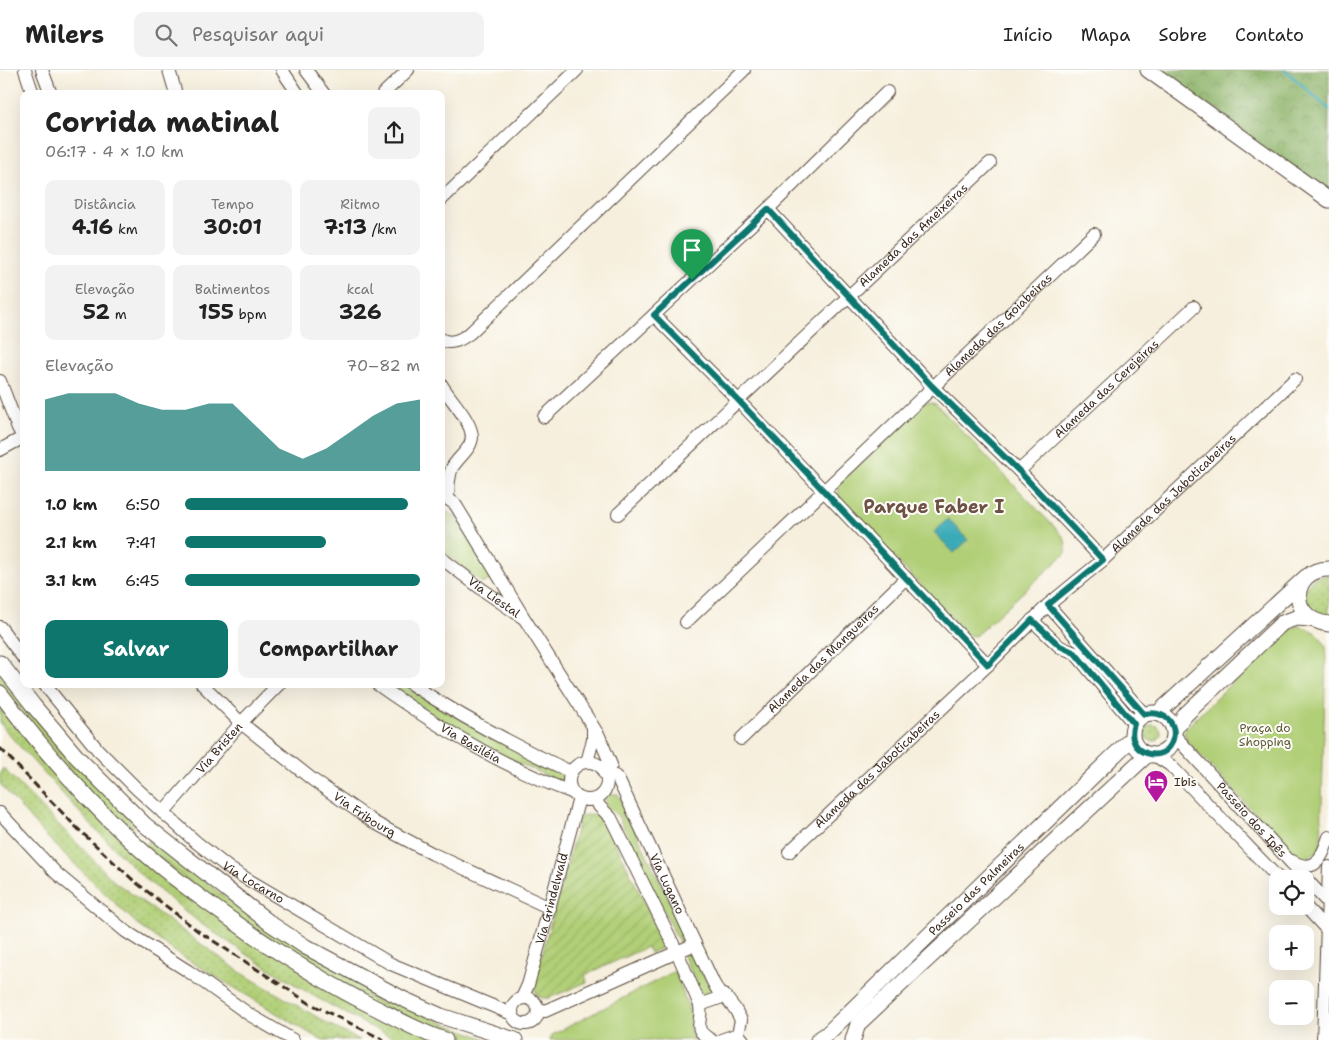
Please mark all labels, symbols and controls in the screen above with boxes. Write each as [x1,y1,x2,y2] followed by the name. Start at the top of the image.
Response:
[134,12,484,57] search box
[25,19,104,51] text: Milers
[152,21,180,49] icon: search
[192,22,324,47] text: Pesquisar aqui
[1003,23,1053,47] text: Início
[1081,23,1130,47] text: Mapa
[1158,23,1207,47] text: Sobre
[1235,23,1304,47] text: Contato
[45,103,279,141] text: Corrida matinal
[368,107,420,159] button: share
[45,141,184,162] text: 06:17 · 4 × 1.0 km
[855,180,971,291] street label: Alameda das Ameixeiras
[74,195,136,213] text: Distância
[211,195,254,213] text: Tempo
[340,195,380,213] text: Ritmo
[72,213,113,241] text: 4.16
[203,213,262,241] text: 30:01
[324,213,367,241] text: 7:13
[113,220,138,238] text: km
[367,220,397,238] text: /km
[671,229,713,280] pin
[678,236,706,264] icon: arrive
[941,270,1056,380] street label: Alameda das Goiabeiras
[75,280,135,298] text: Elevação
[195,280,270,298] text: Batimentos
[347,280,374,298] text: kcal
[83,298,110,326] text: 52
[198,298,234,326] text: 155
[339,298,382,326] text: 326
[110,305,127,323] text: m
[234,305,267,323] text: bpm
[1051,336,1162,442] street label: Alameda das Cerejeiras
[45,355,114,376] text: Elevação
[346,355,420,376] text: 70–82 m
[1108,431,1240,556] street label: Alameda das Jaboticabeiras
[45,494,97,515] text: 1.0 km
[125,494,161,515] text: 6:50
[864,495,1004,519] district label: Parque Faber I
[45,532,97,553] text: 2.1 km
[125,532,156,553] text: 7:41
[45,570,96,591] text: 3.1 km
[125,570,160,591] text: 6:45
[464,573,524,622] street label: Via Liestal
[764,601,882,717] street label: Alameda das Mangueiras
[45,620,228,678] button: Salvar
[238,620,420,678] button: Compartilhar
[811,706,943,832] street label: Alameda das Jaboticabeiras
[193,719,246,777] street label: Via Bristen
[437,720,504,767] street label: Via Basiléia
[1239,720,1291,750] park label: Praça do Shopping
[1143,769,1169,803] hotel icon: Ibis
[1174,774,1197,790] place label: Ibis
[1213,779,1290,861] street label: Passeio dos Ipês
[330,788,398,841] street label: Via Fribourg
[925,839,1028,939] street label: Passeio das Palmeiras
[532,851,572,946] street label: Via Grindelwald
[646,851,688,917] street label: Via Lugano
[219,858,287,907] street label: Via Locarno
[1269,870,1314,1025] map controls
[1269,870,1314,915] button: locate
[1269,925,1314,970] button: +
[1269,980,1314,1025] button: −

